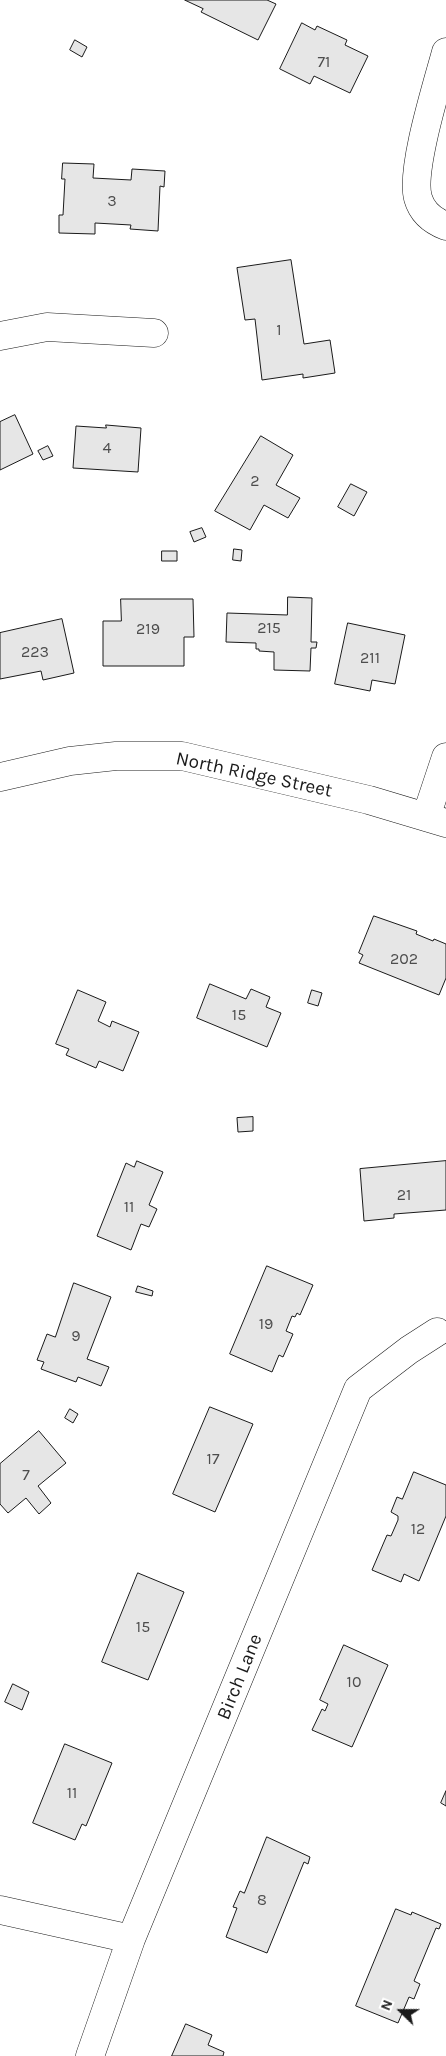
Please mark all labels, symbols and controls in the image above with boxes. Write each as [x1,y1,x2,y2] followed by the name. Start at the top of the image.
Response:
[318,52,330,72] house number: 71
[107,191,117,211] house number: 3
[276,320,282,340] house number: 1
[103,438,111,458] house number: 4
[250,471,260,491] house number: 2
[257,618,281,638] house number: 215
[136,619,160,639] house number: 219
[21,642,49,662] house number: 223
[360,648,380,668] house number: 211
[174,747,334,803] street label: North Ridge Street
[390,949,418,969] house number: 202
[232,1005,246,1025] house number: 15
[397,1185,411,1205] house number: 21
[124,1197,134,1217] house number: 11
[259,1314,273,1334] house number: 19
[71,1326,81,1346] house number: 9
[207,1449,219,1469] house number: 17
[22,1465,30,1485] house number: 7
[411,1519,425,1539] house number: 12
[136,1617,150,1637] house number: 15
[212,1631,268,1723] street label: Birch Lane
[347,1672,361,1692] house number: 10
[67,1783,77,1803] house number: 11
[257,1890,267,1910] house number: 8
[376,1986,426,2036] north arrow
[377,1997,396,2013] text: N

